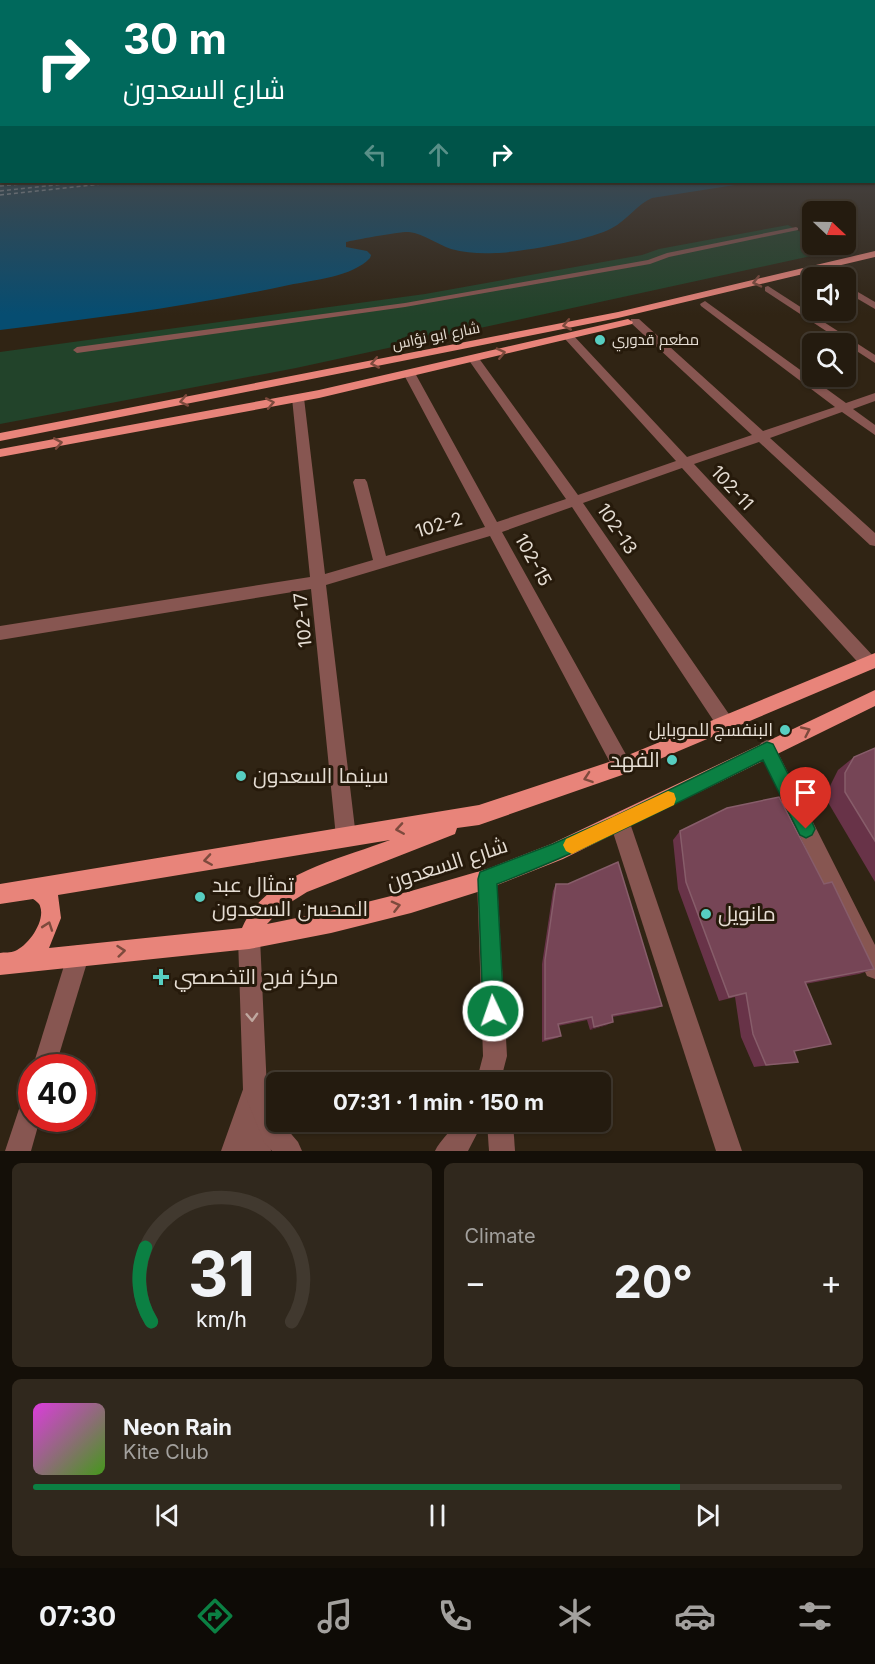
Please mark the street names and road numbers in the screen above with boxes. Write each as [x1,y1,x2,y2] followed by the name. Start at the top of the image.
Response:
[390,318,482,355] street label: شارع ابو نؤاس
[707,461,758,514] street label: 102-11
[593,499,642,558] street label: 102-13
[413,507,465,542] street label: 102-2
[511,530,556,589] street label: 102-15
[289,591,316,649] street label: 102-17
[383,832,511,897] street label: شارع السعدون

